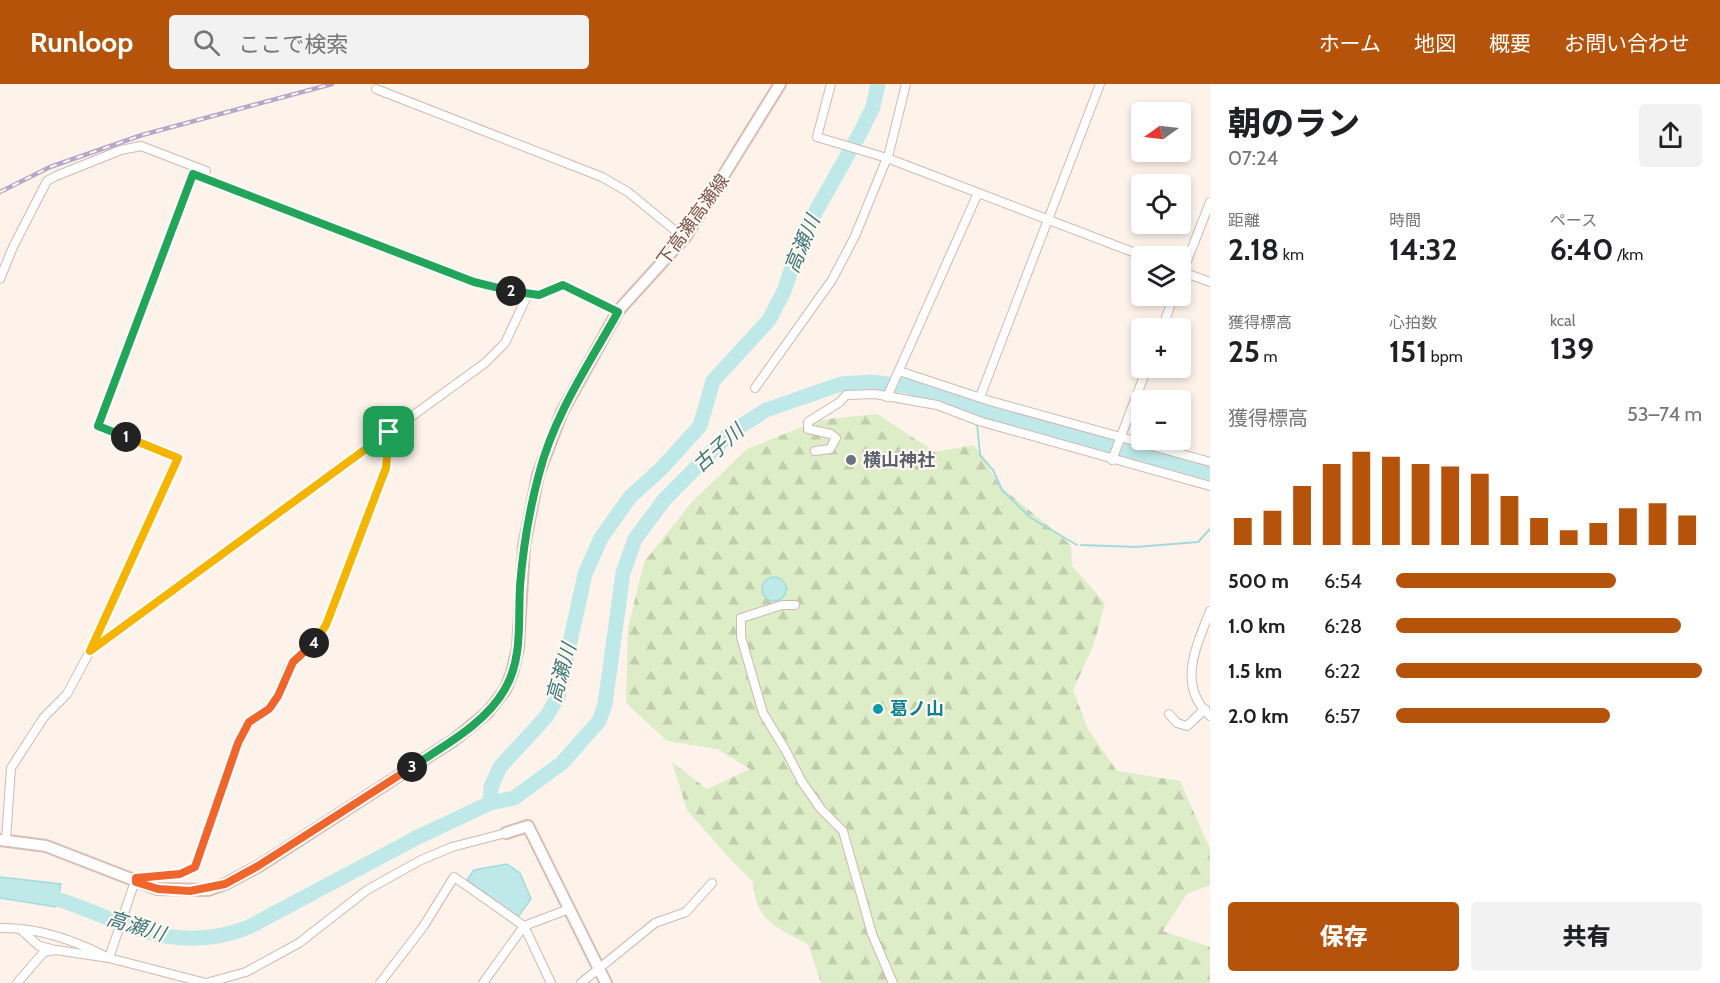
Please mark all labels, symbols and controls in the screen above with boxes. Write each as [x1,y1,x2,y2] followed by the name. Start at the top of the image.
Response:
[169,15,589,69] search box
[30,25,133,59] text: Runloop
[190,26,223,59] icon: search
[238,31,348,58] text: ここで検索
[1319,31,1381,56] text: ホーム
[1414,31,1456,56] text: 地図
[1489,31,1531,56] text: 概要
[1564,31,1690,56] text: お問い合わせ
[1131,102,1191,162] north arrow
[1131,102,1191,450] map controls
[1228,103,1360,143] text: 朝のラン
[1639,104,1702,167] button: share
[1228,146,1278,170] text: 07:24
[652,170,734,270] street label: 下高瀬高瀬線
[1131,174,1191,234] button: locate
[779,210,826,276] water label: 高瀬川
[1228,211,1260,230] text: 距離
[1389,211,1421,230] text: 時間
[1550,211,1597,230] text: ペース
[1228,231,1279,268] text: 2.18
[1389,231,1457,268] text: 14:32
[1550,231,1613,268] text: 6:40
[1279,245,1304,264] text: km
[1613,245,1643,264] text: /km
[1131,246,1191,306] button: layers
[496,276,526,306] pin: 2
[507,281,515,300] text: 2
[1550,311,1576,330] text: kcal
[1228,313,1292,332] text: 獲得標高
[1389,313,1437,332] text: 心拍数
[1131,318,1191,378] button: +
[1550,330,1594,367] text: 139
[1228,333,1260,370] text: 25
[1389,333,1427,370] text: 151
[1260,347,1278,366] text: m
[1427,347,1463,366] text: bpm
[1131,390,1191,450] button: −
[1627,402,1702,426] text: 53–74 m
[363,406,414,457] pin
[1228,406,1308,430] text: 獲得標高
[372,415,405,448] icon: arrive
[688,418,750,477] water label: 古子川
[111,422,141,452] pin: 1
[123,427,129,446] text: 1
[863,449,935,471] place label: 横山神社
[844,453,858,467] marker: 横山神社
[1228,569,1289,593] text: 500 m
[1324,569,1362,593] text: 6:54
[1228,614,1285,638] text: 1.0 km
[1324,614,1362,638] text: 6:28
[299,628,329,658] pin: 4
[309,633,319,652] text: 4
[541,639,581,705] water label: 高瀬川
[1228,659,1282,683] text: 1.5 km
[1324,659,1360,683] text: 6:22
[890,698,944,720] place label: 葛ノ山
[871,702,885,716] marker: 葛ノ山
[1228,704,1289,728] text: 2.0 km
[1324,704,1360,728] text: 6:57
[397,752,427,782] pin: 3
[408,757,416,776] text: 3
[1228,902,1459,971] button: 保存
[1471,902,1702,971] button: 共有
[104,906,170,947] water label: 高瀬川

